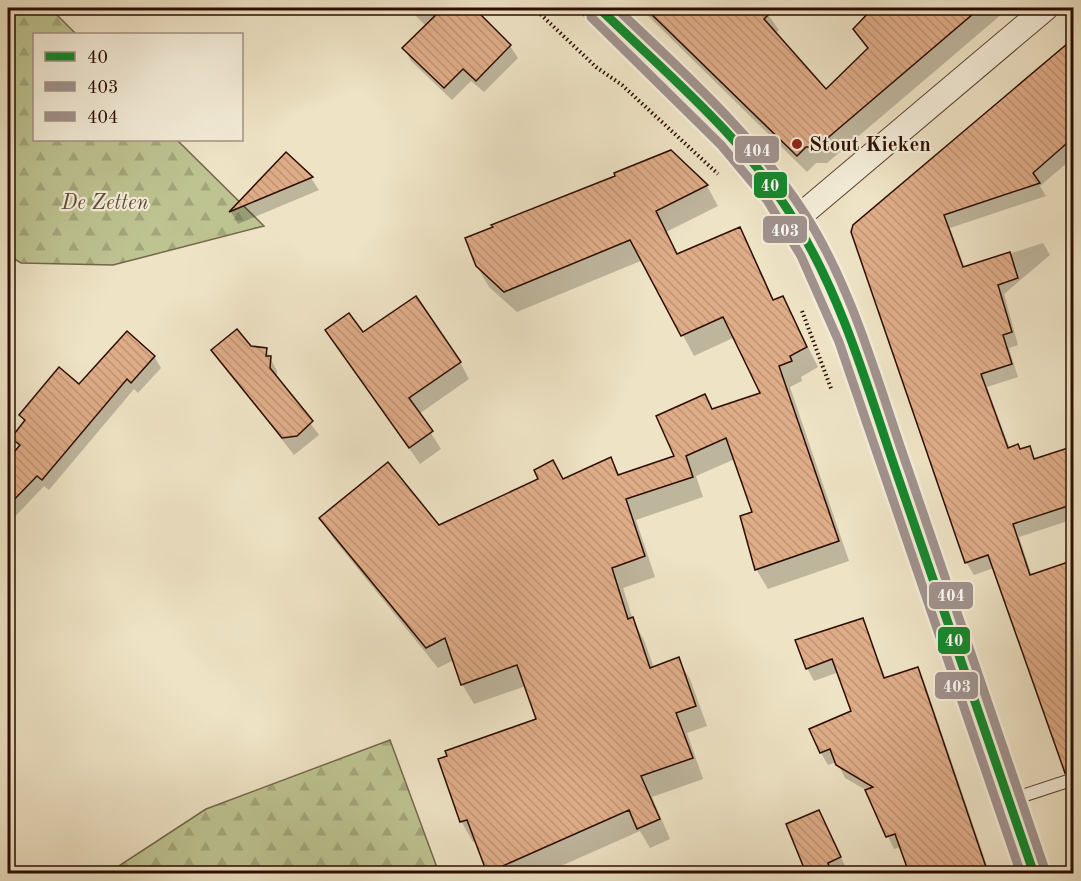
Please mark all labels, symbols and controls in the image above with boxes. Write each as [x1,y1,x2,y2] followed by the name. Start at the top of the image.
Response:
[33,33,243,141] legend
[87,49,108,67] text: 40
[87,79,118,97] text: 403
[87,109,118,127] text: 404
[734,135,780,164] line badge: 404
[809,135,931,156] place label: Stout Kieken
[790,137,804,151] marker: Stout Kieken
[743,144,771,160] text: 404
[753,171,788,199] line badge: 40
[761,179,779,195] text: 40
[60,193,149,214] park label: De Zetten
[762,215,808,244] line badge: 403
[771,224,799,240] text: 403
[928,581,974,610] line badge: 404
[937,589,965,605] text: 404
[937,626,971,655] line badge: 40
[945,634,963,650] text: 40
[934,671,979,700] line badge: 403
[943,680,971,696] text: 403

